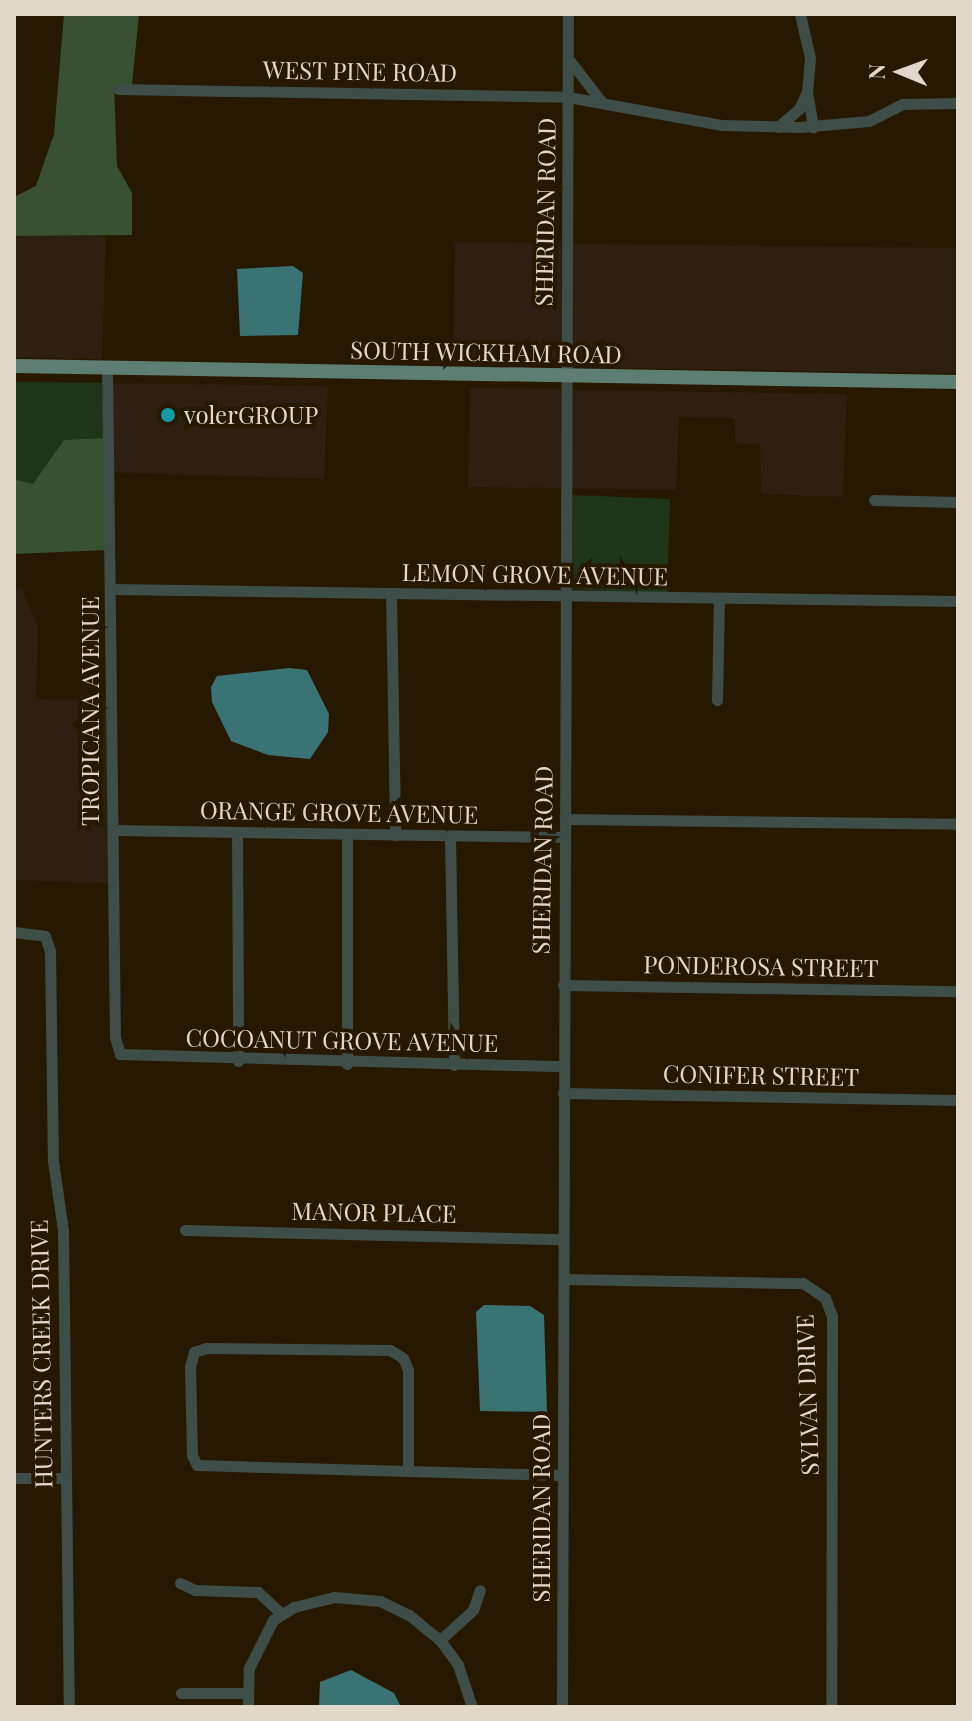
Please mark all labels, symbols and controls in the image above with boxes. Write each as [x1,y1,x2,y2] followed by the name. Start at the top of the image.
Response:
[860,32,940,112] north arrow
[262,55,458,87] street label: WEST PINE ROAD
[861,63,891,80] text: N
[529,117,561,307] street label: SHERIDAN ROAD
[349,335,623,369] street label: SOUTH WICKHAM ROAD
[184,401,318,429] place label: volerGROUP
[159,406,177,424] marker: volerGROUP
[401,557,669,591] street label: LEMON GROVE AVENUE
[76,596,104,826] street label: TROPICANA AVENUE
[526,765,558,955] street label: SHERIDAN ROAD
[199,795,479,829] street label: ORANGE GROVE AVENUE
[643,950,879,982] street label: PONDEROSA STREET
[185,1023,499,1057] street label: COCOANUT GROVE AVENUE
[662,1059,860,1091] street label: CONIFER STREET
[291,1196,457,1228] street label: MANOR PLACE
[24,1219,58,1489] street label: HUNTERS CREEK DRIVE
[790,1314,824,1476] street label: SYLVAN DRIVE
[527,1414,555,1602] street label: SHERIDAN ROAD

